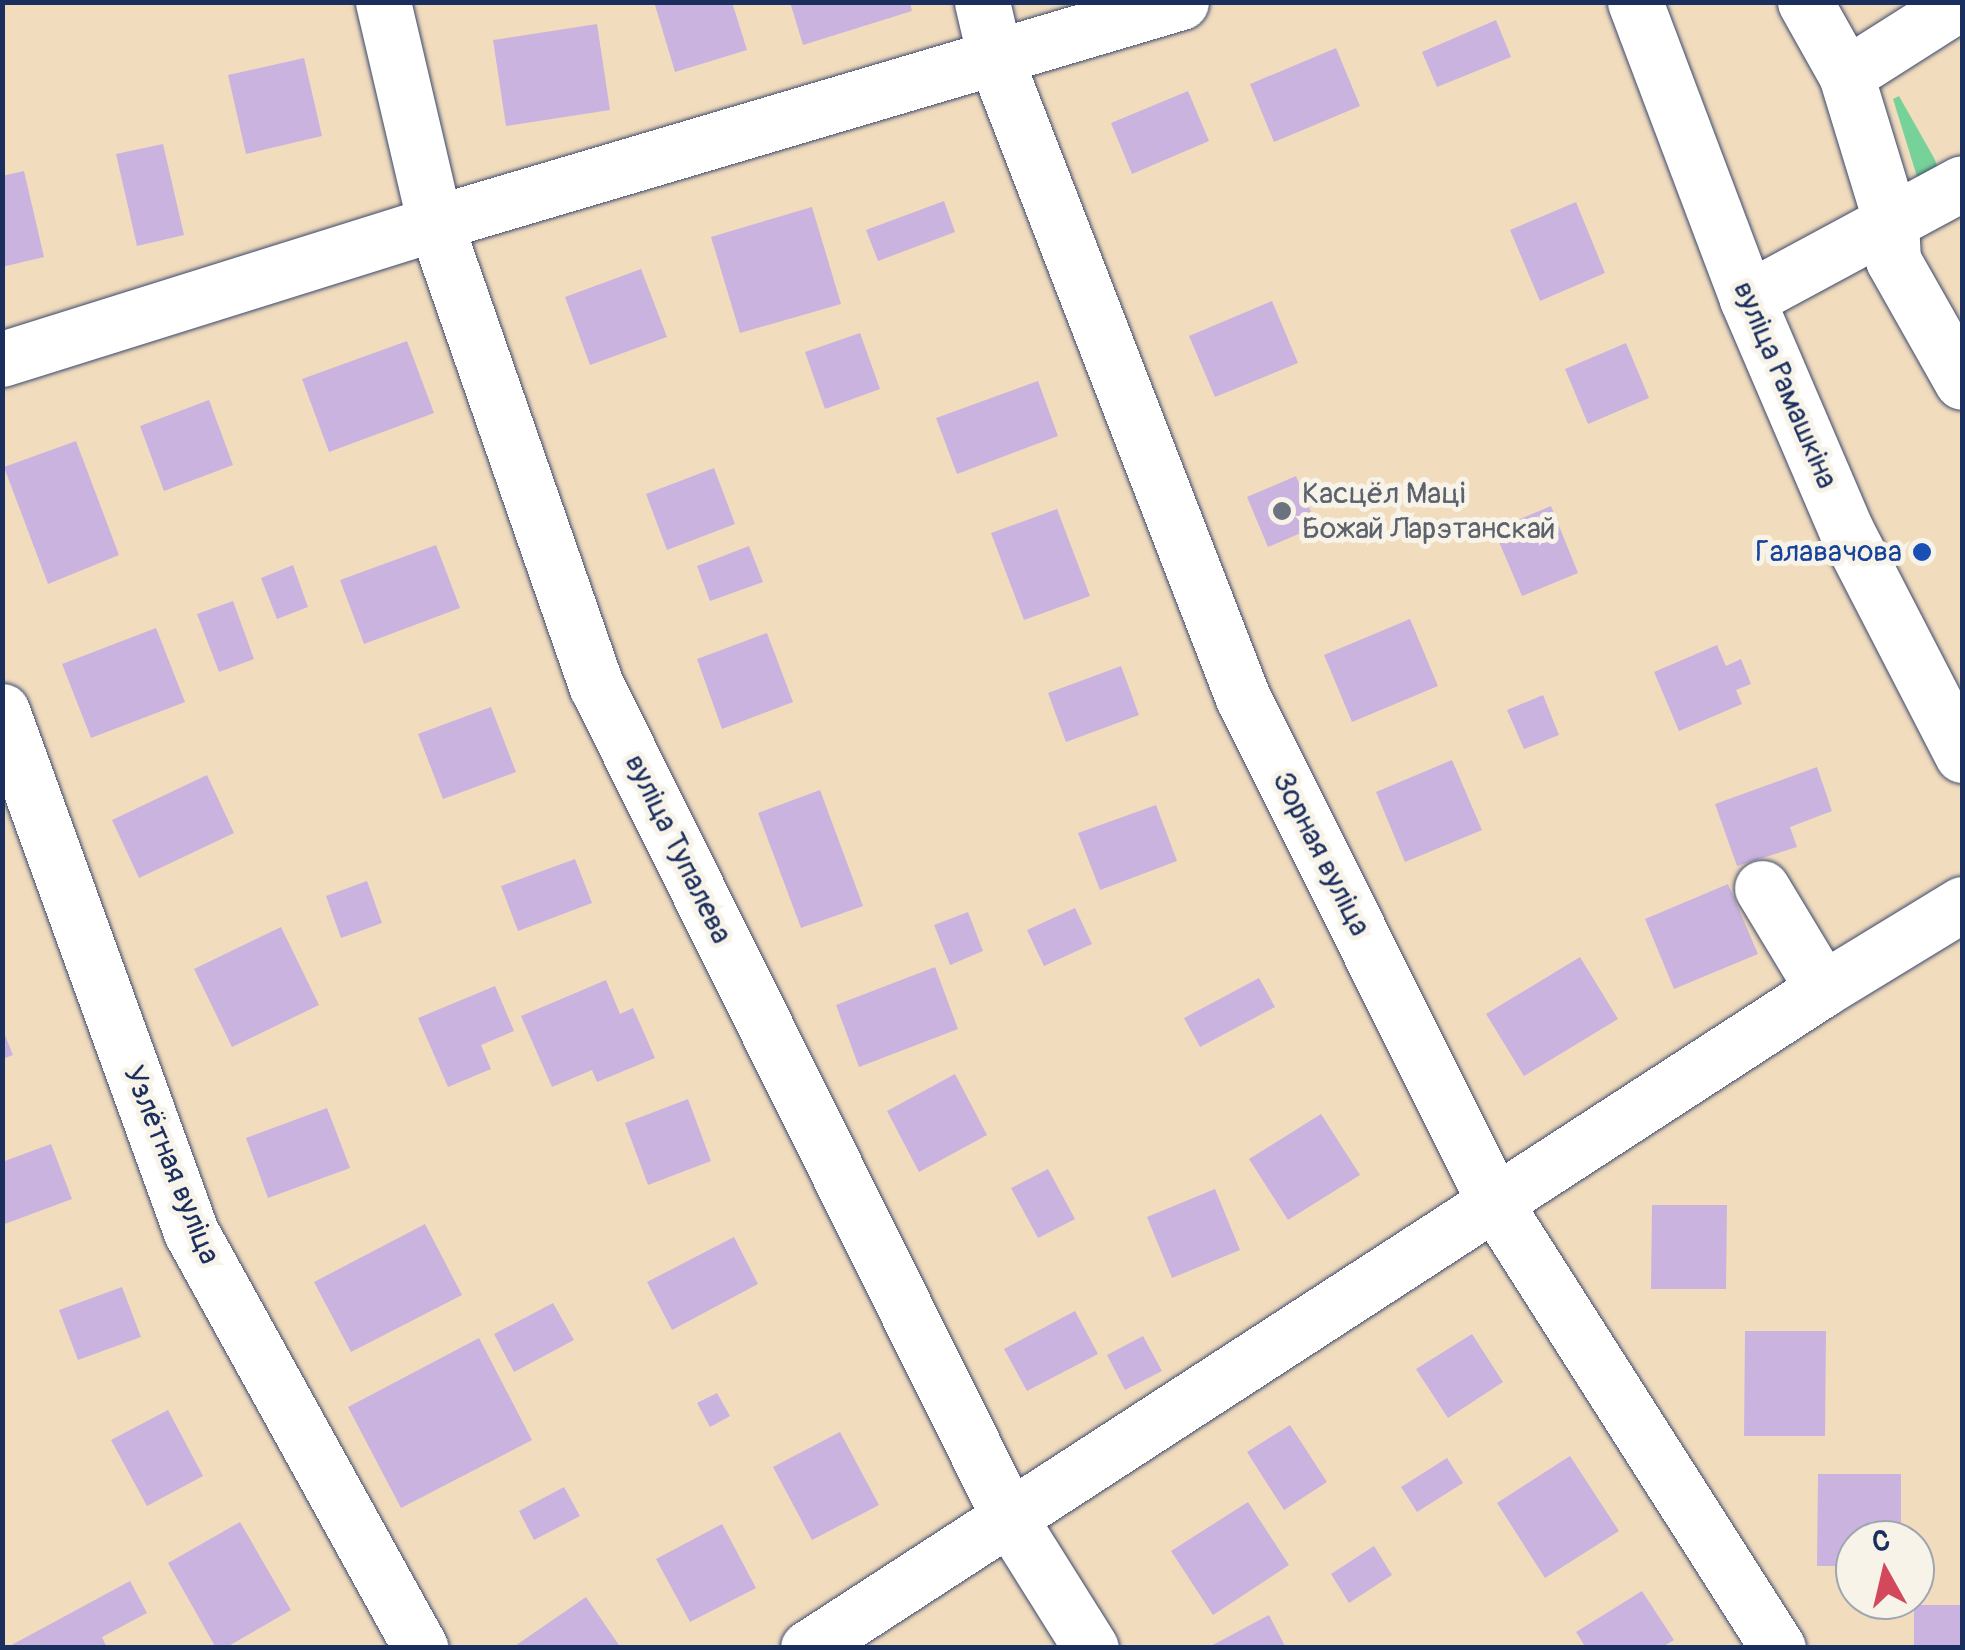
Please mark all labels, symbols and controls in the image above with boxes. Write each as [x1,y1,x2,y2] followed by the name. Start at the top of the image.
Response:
[1725,276,1845,494] street label: вуліца Рамашкіна
[1302,476,1555,546] place label: Касцёл Маці Божай Ларэтанскай
[1271,500,1293,522] marker: Касцёл Маці Божай Ларэтанскай
[1755,534,1902,570] place label: Галавачова
[1911,541,1933,563] marker: Галавачова
[617,749,739,949] street label: вуліца Тупалева
[1264,766,1378,942] street label: Зорная вуліца
[115,1061,227,1269] street label: Узлётная вуліца
[1835,1520,1935,1620] north arrow
[1870,1523,1892,1560] text: С

